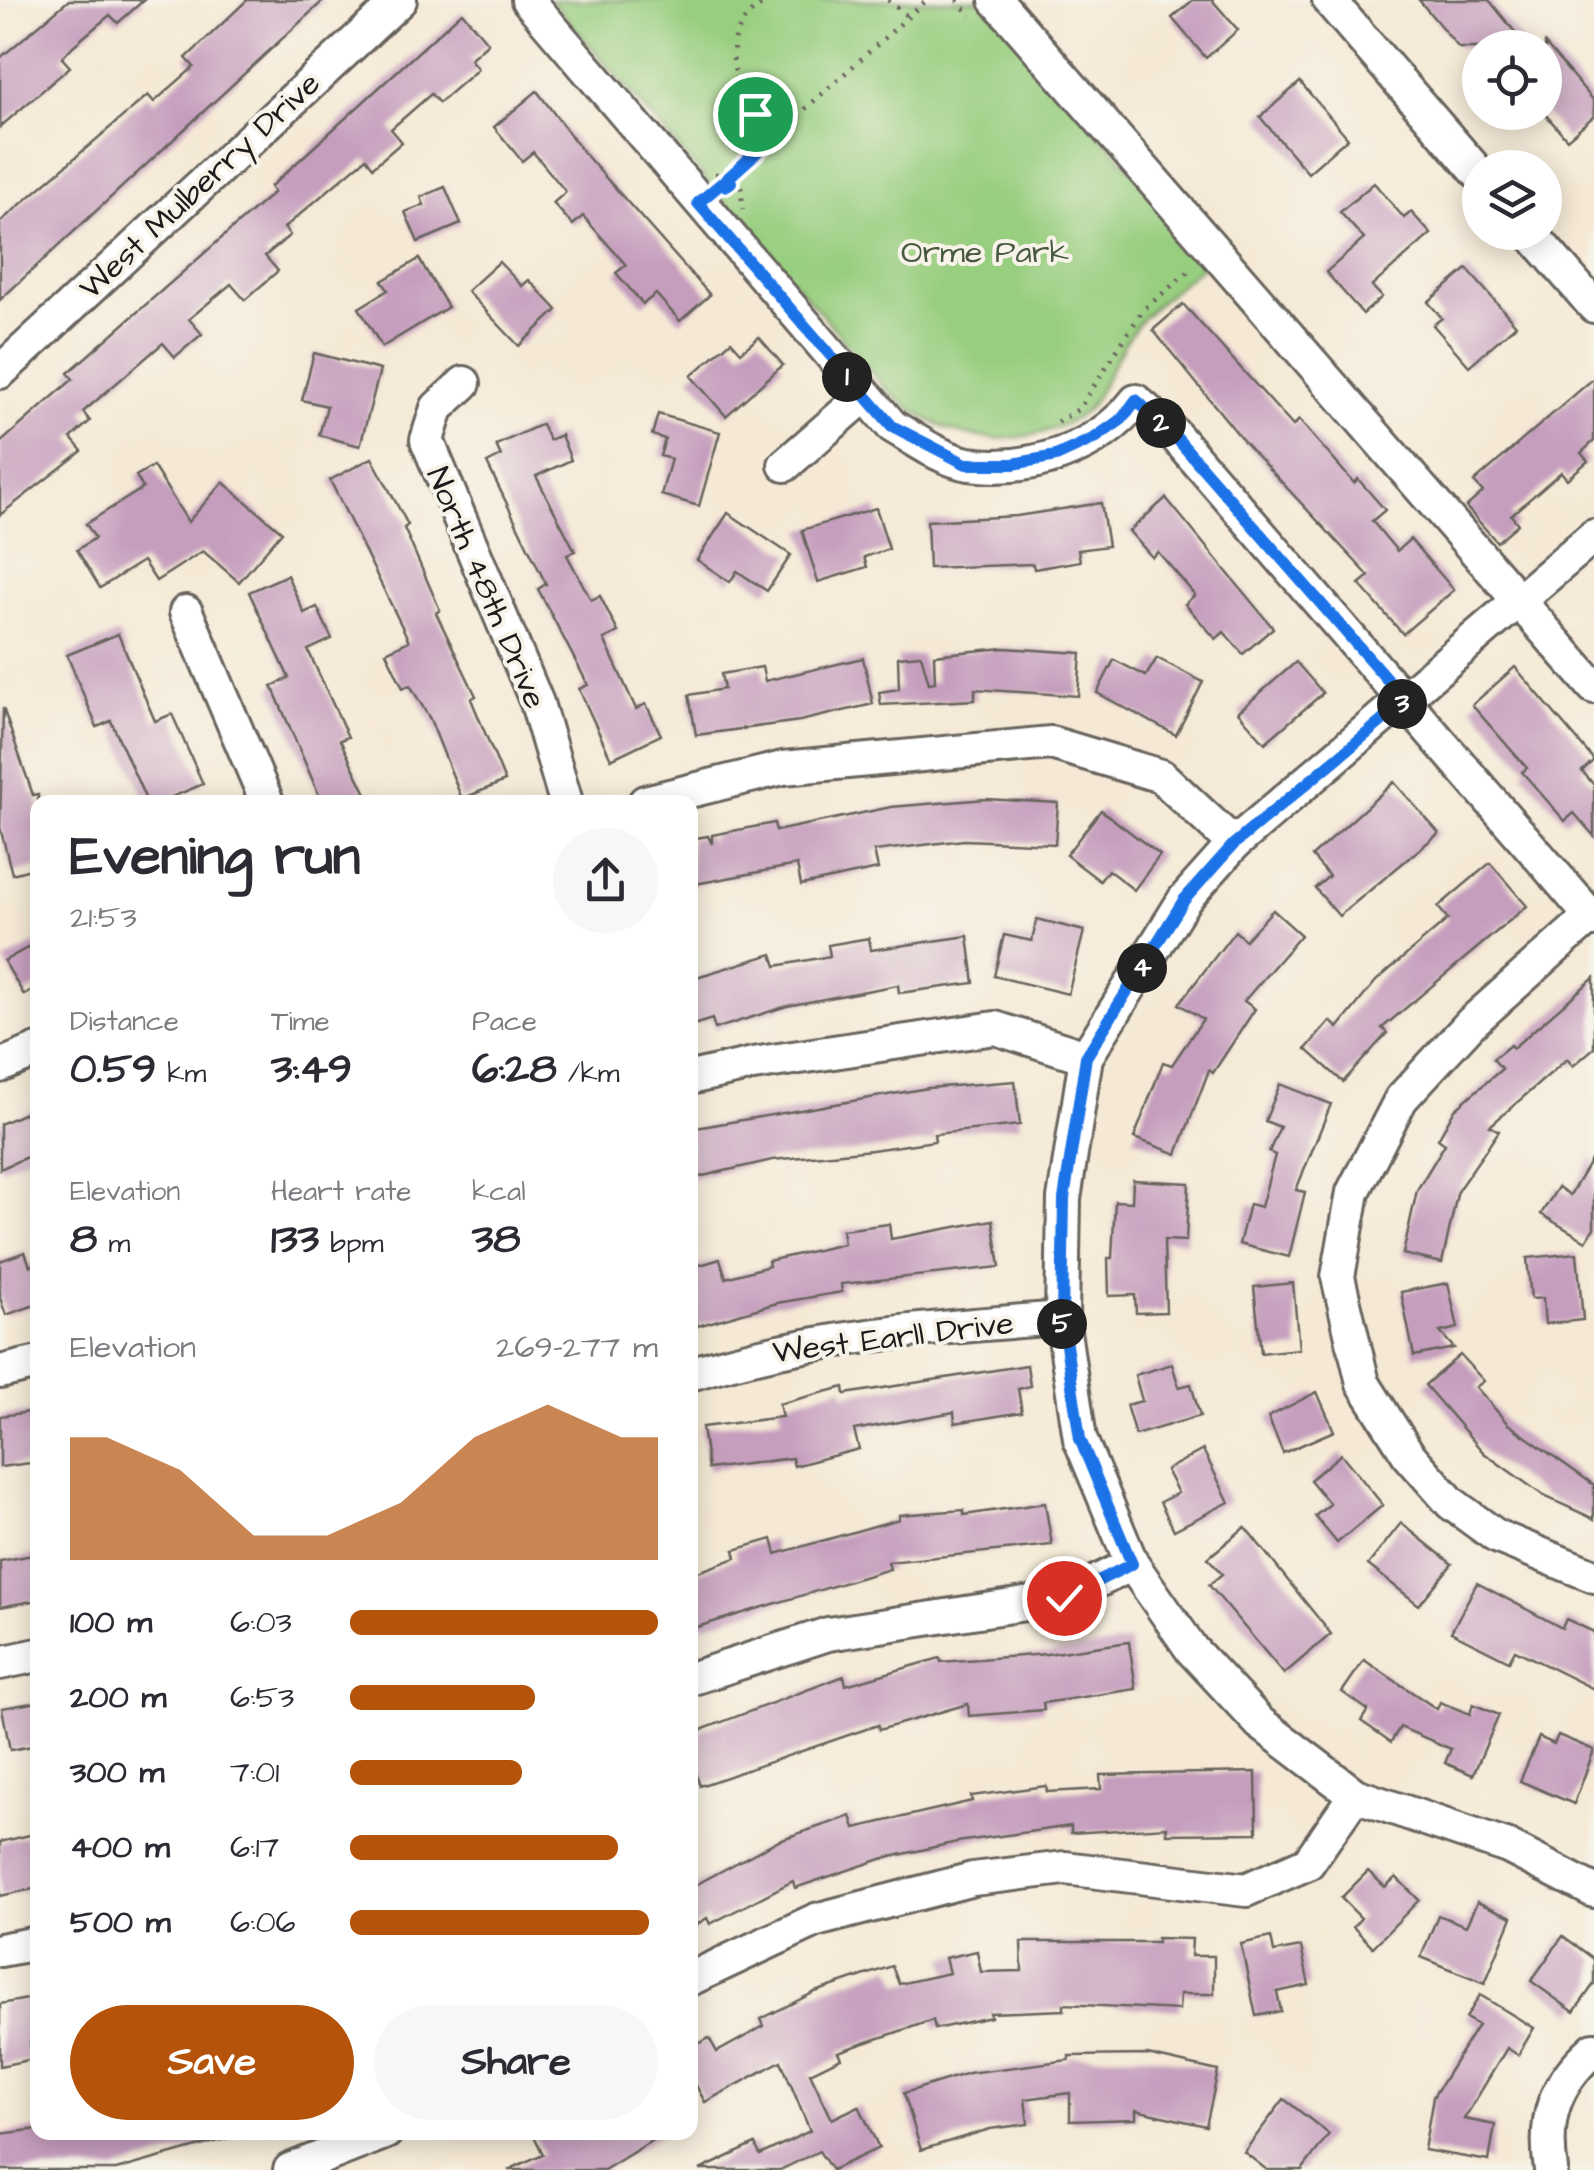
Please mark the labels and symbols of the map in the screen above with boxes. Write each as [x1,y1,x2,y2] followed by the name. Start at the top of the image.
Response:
[69,62,331,310] street label: West Mulberry Drive
[713,72,798,157] pin
[901,230,1069,275] park label: Orme Park
[822,352,872,402] pin: 1
[1136,398,1186,448] pin: 2
[415,460,557,716] street label: North 48th Drive
[1377,679,1427,729] pin: 3
[1117,943,1167,993] pin: 4
[1037,1299,1087,1349] pin: 5
[770,1301,1016,1375] street label: West Earll Drive
[1022,1556,1107,1641] pin

